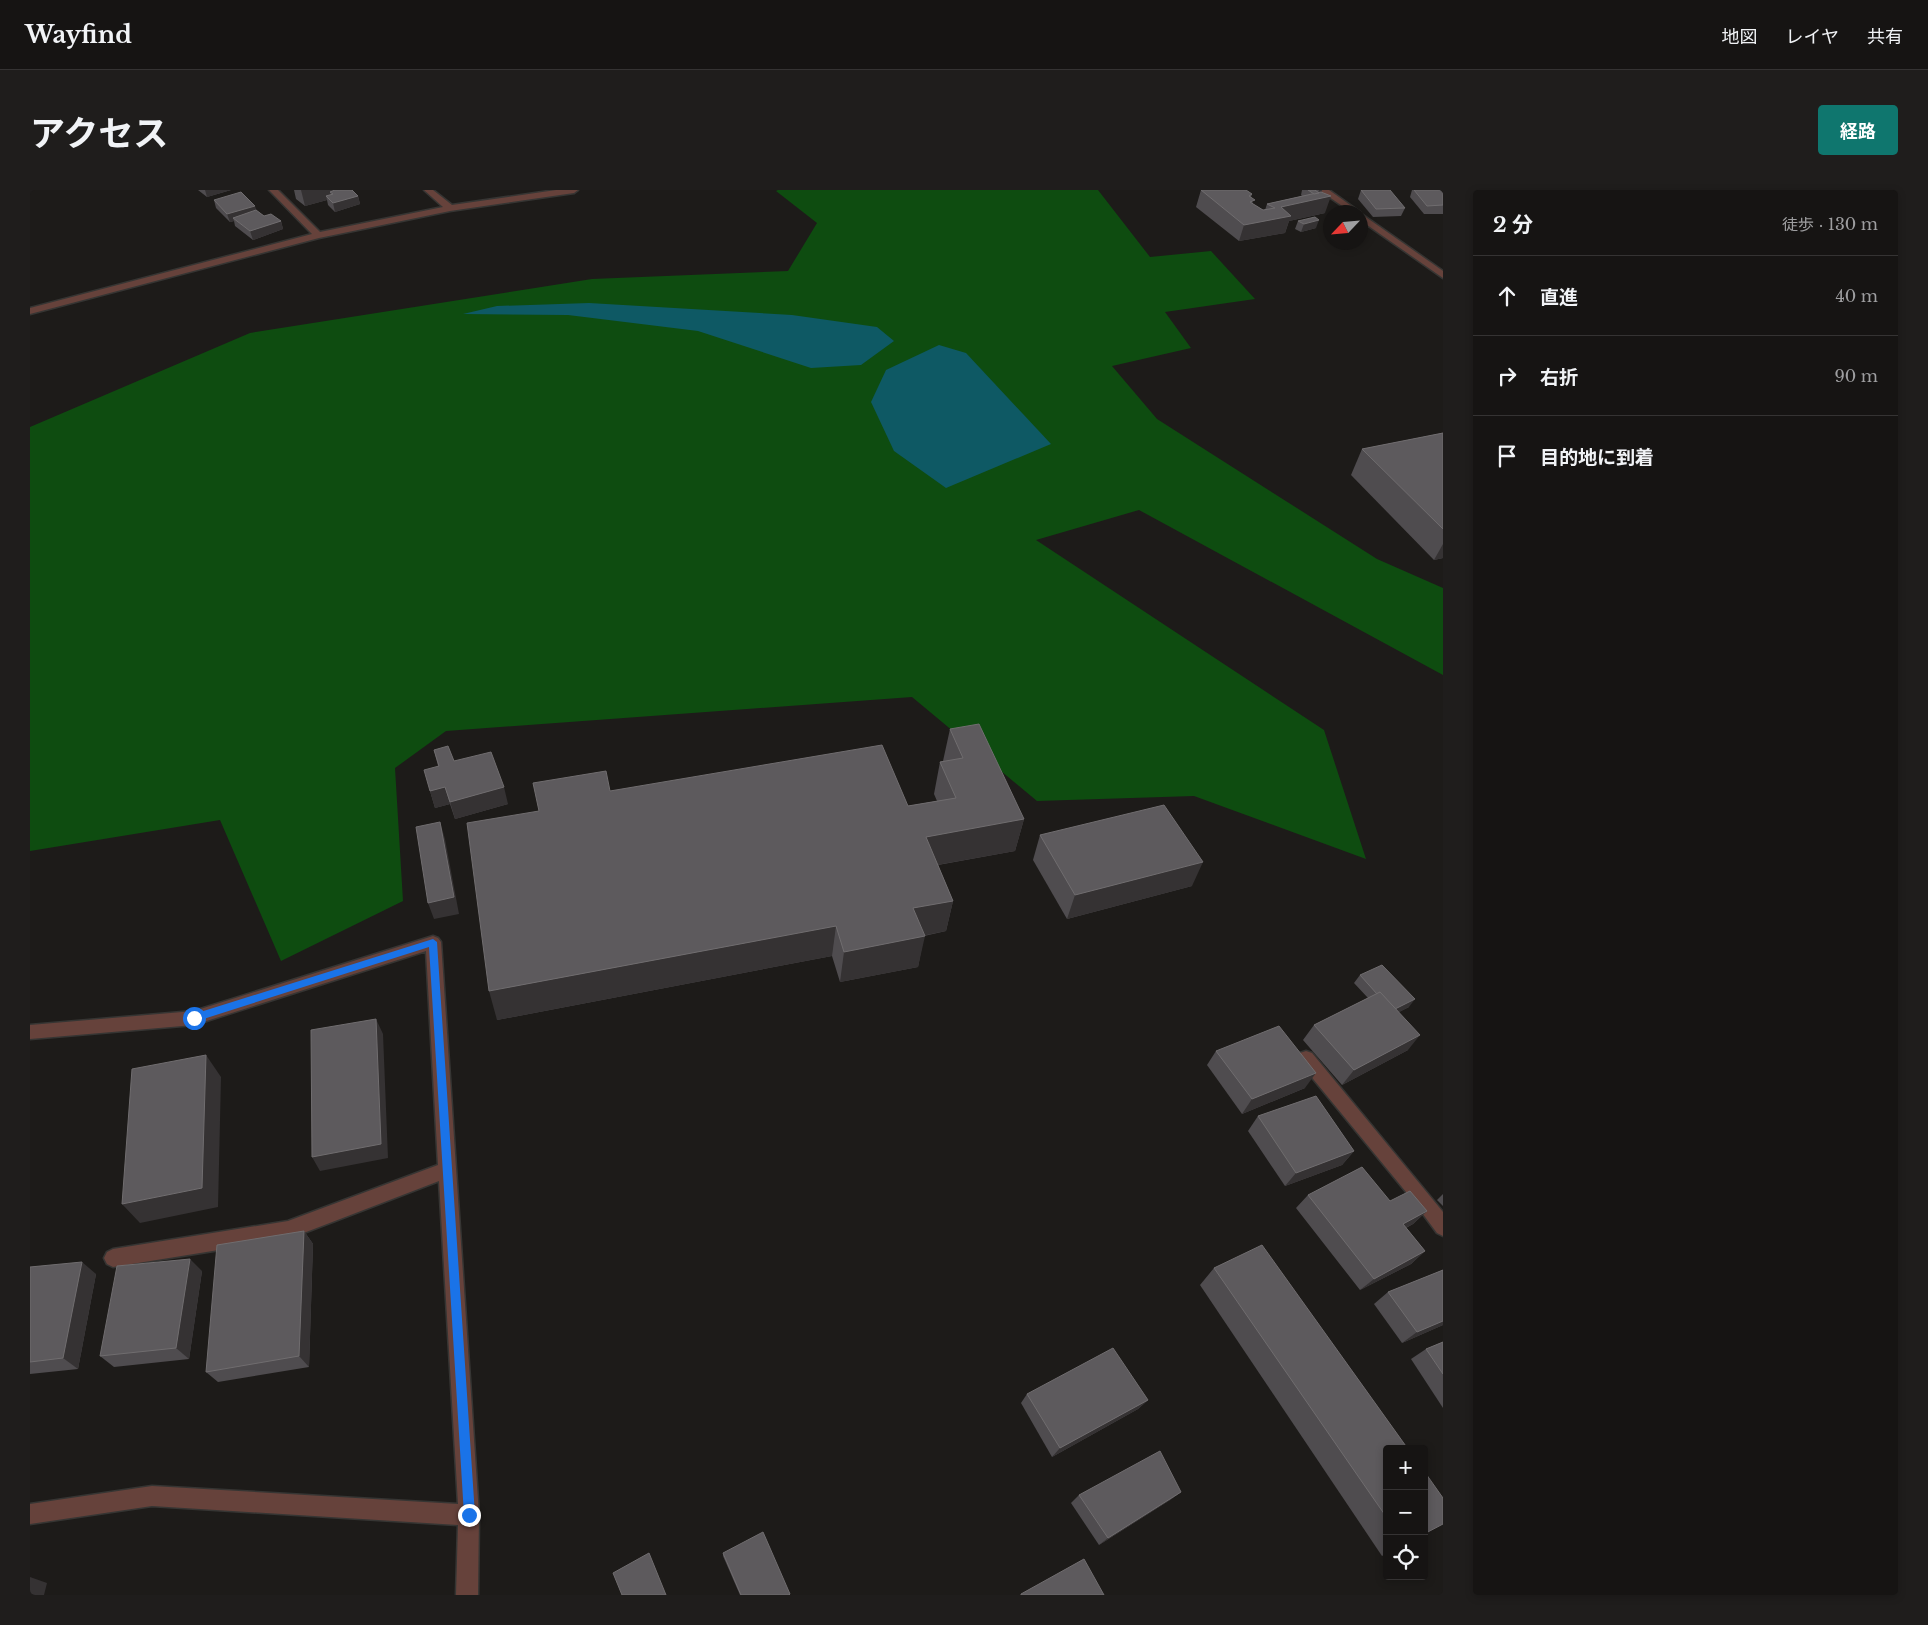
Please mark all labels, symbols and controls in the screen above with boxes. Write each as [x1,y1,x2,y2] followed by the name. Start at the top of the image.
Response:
[25,20,132,49] text: Wayfind
[1722,26,1758,48] text: 地図
[1786,26,1839,48] text: レイヤ
[1867,26,1903,48] text: 共有
[1818,105,1898,155] button: 経路
[30,112,168,155] text: アクセス
[1323,205,1368,250] north arrow
[1493,212,1533,238] text: 2 分
[1782,214,1878,234] text: 徒歩 · 130 m
[1493,282,1521,310] icon: ahead
[1540,286,1578,309] text: 直進
[1835,286,1878,306] text: 40 m
[1493,362,1521,390] icon: right
[1540,366,1578,389] text: 右折
[1835,366,1878,386] text: 90 m
[1493,442,1521,470] icon: arrive
[1540,446,1654,469] text: 目的地に到着
[183,1007,206,1030] route start
[1383,1445,1428,1580] map controls
[1383,1445,1428,1490] button: +
[1383,1490,1428,1535] button: −
[458,1504,481,1527] route end
[1383,1535,1428,1580] button: locate

